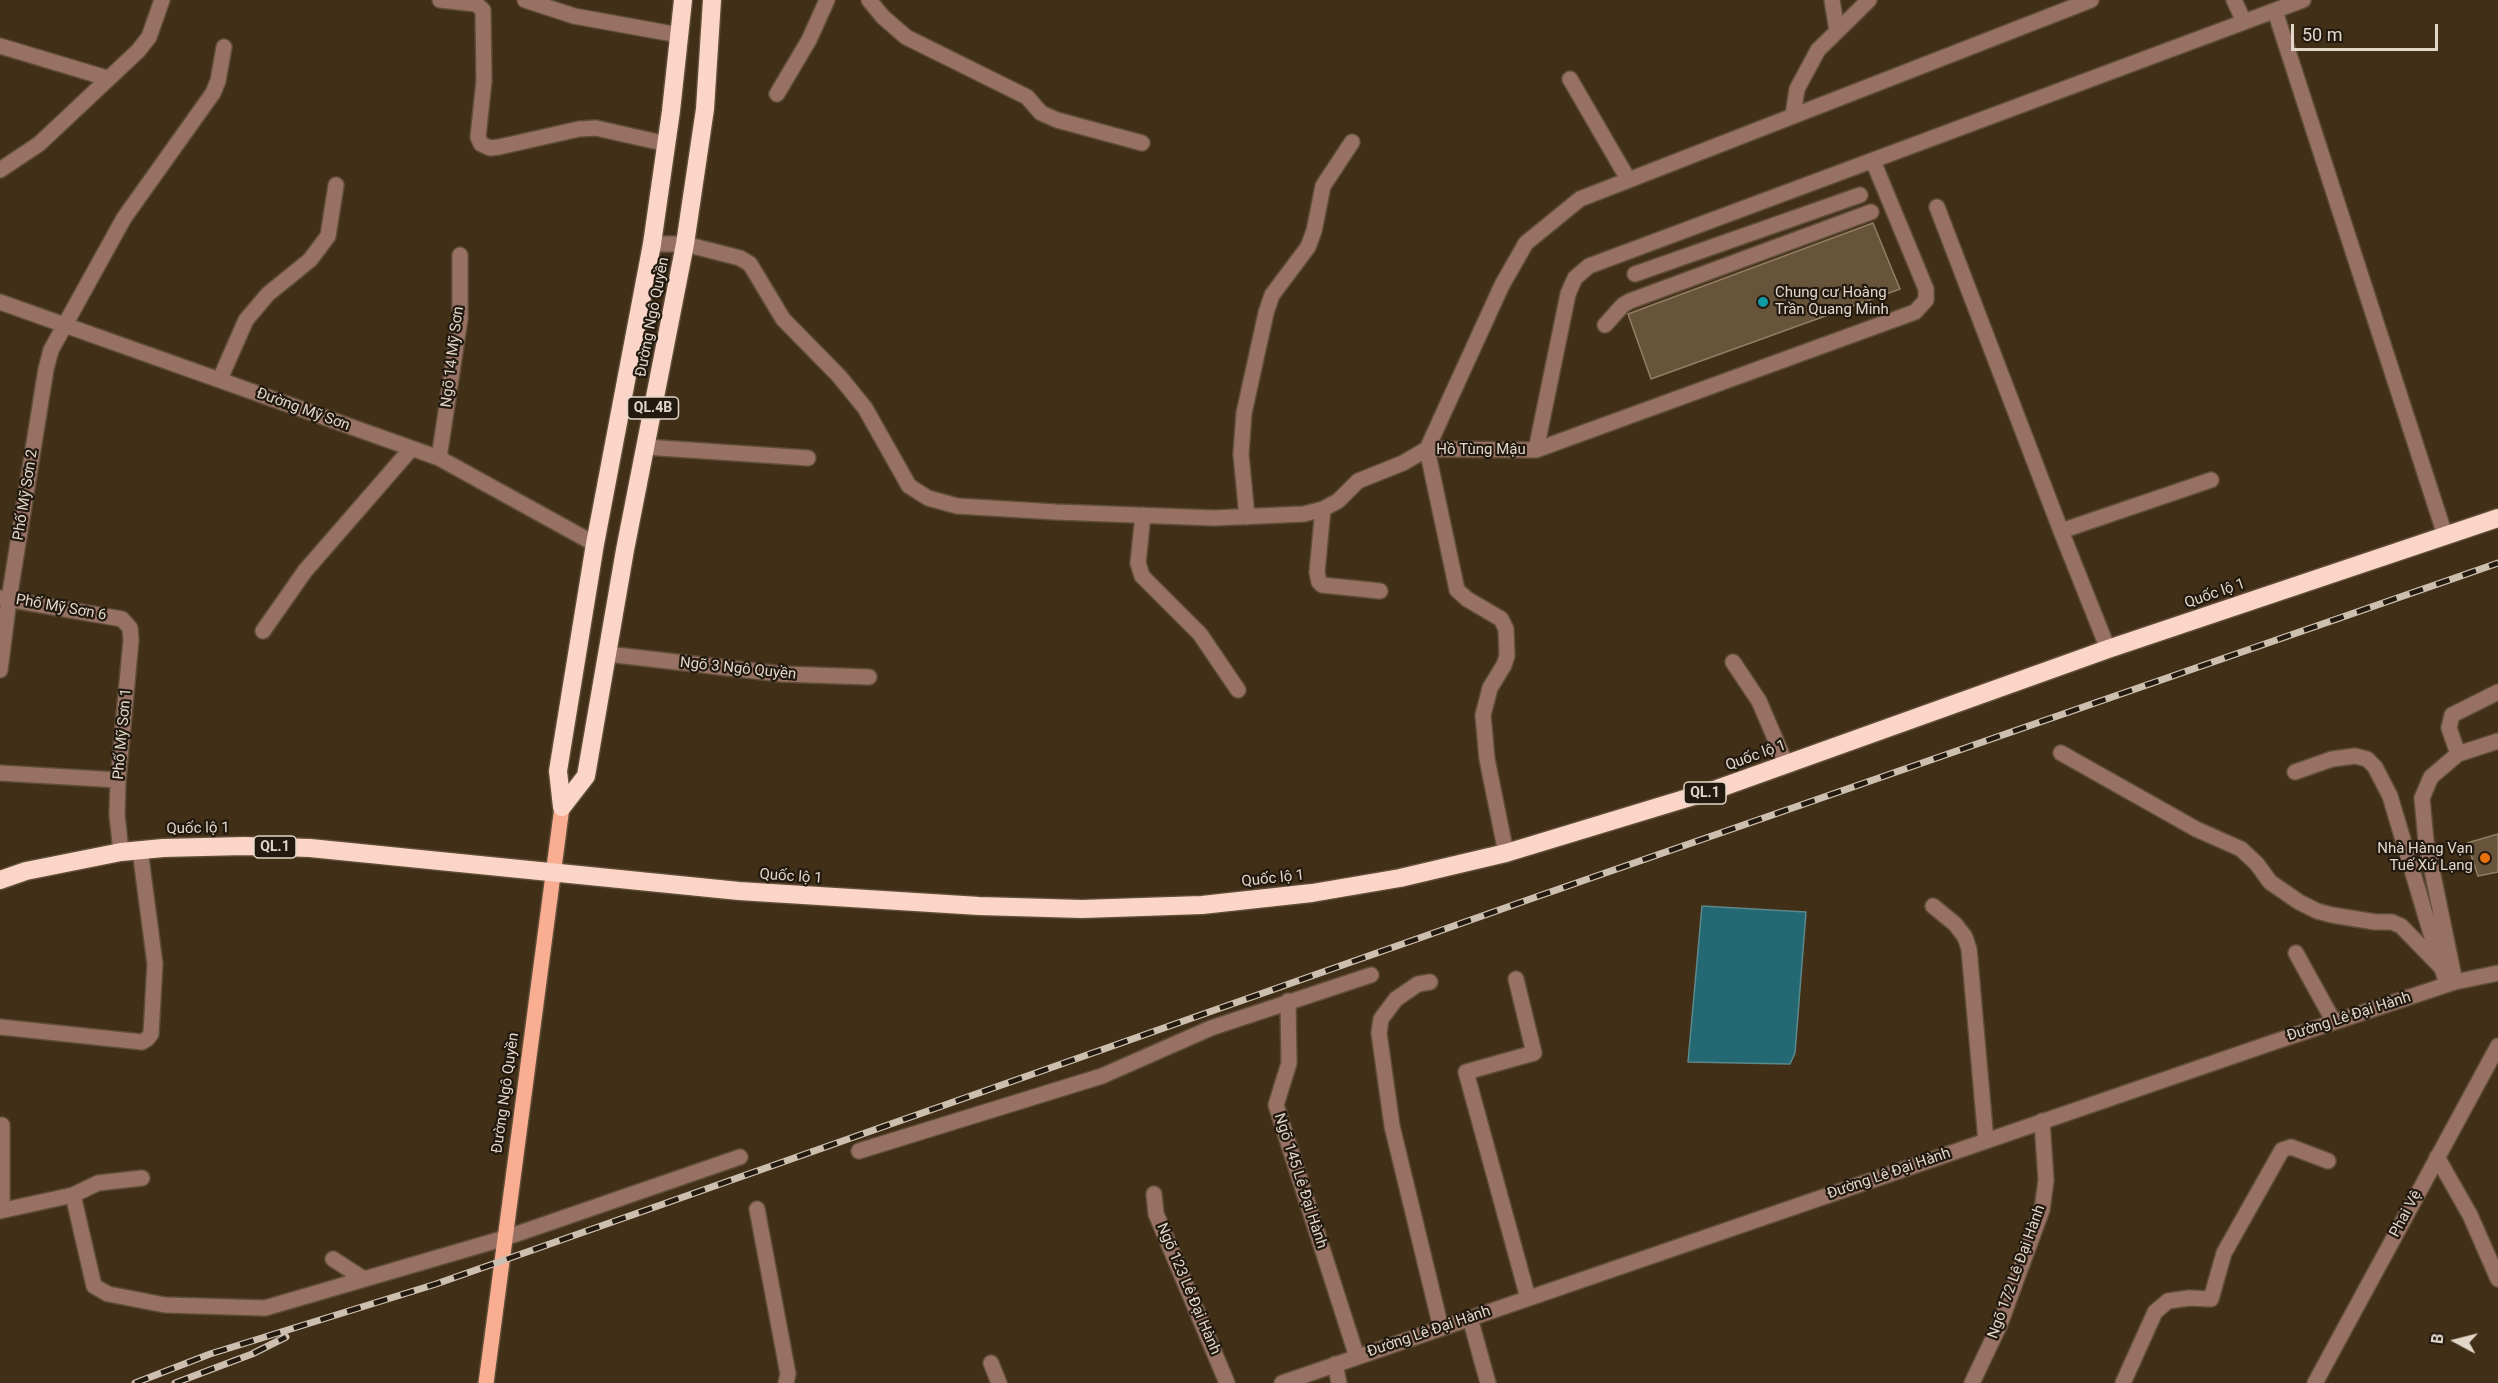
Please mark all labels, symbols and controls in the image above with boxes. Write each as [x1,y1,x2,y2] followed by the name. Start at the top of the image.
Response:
[2294,12,2441,50] scale bar
[2302,24,2342,45] text: 50 m
[633,256,673,378] street label: Đường Ngô Quyền
[1775,284,1889,319] place label: Chung cư Hoàng Trần Quang Minh
[1756,295,1770,309] marker: Chung cư Hoàng Trần Quang Minh
[438,305,468,409] street label: Ngõ 14 Mỹ Sơn
[254,385,352,435] street label: Đường Mỹ Sơn
[628,397,678,419] road number: QL.4B
[1436,441,1526,459] street label: Hồ Tùng Mậu
[10,448,42,542] street label: Phố Mỹ Sơn 2
[2182,575,2248,613] street label: Quốc lộ 1
[14,591,108,625] street label: Phố Mỹ Sơn 6
[679,654,797,684] street label: Ngõ 3 Ngô Quyền
[110,687,136,781] street label: Phố Mỹ Sơn 1
[1723,737,1789,775] street label: Quốc lộ 1
[1684,782,1726,804] road number: QL.1
[166,819,230,839] street label: Quốc lộ 1
[254,836,296,858] road number: QL.1
[2377,840,2473,875] place label: Nhà Hàng Vạn Tuế Xứ Lạng
[2478,851,2492,865] marker: Nhà Hàng Vạn Tuế Xứ Lạng
[759,866,823,888] street label: Quốc lộ 1
[1241,867,1305,891] street label: Quốc lộ 1
[2285,988,2413,1046] street label: Đường Lê Đại Hành
[489,1032,523,1154] street label: Đường Ngô Quyền
[1270,1111,1330,1251] street label: Ngõ 145 Lê Đại Hành
[1825,1144,1953,1204] street label: Đường Lê Đại Hành
[2386,1188,2426,1240] street label: Phai Vệ
[1984,1203,2050,1341] street label: Ngõ 172 Lê Đại Hành
[1152,1221,1224,1357] street label: Ngõ 123 Lê Đại Hành
[1365,1302,1493,1362] street label: Đường Lê Đại Hành
[2426,1311,2486,1371] north arrow
[2428,1333,2448,1345] text: B

